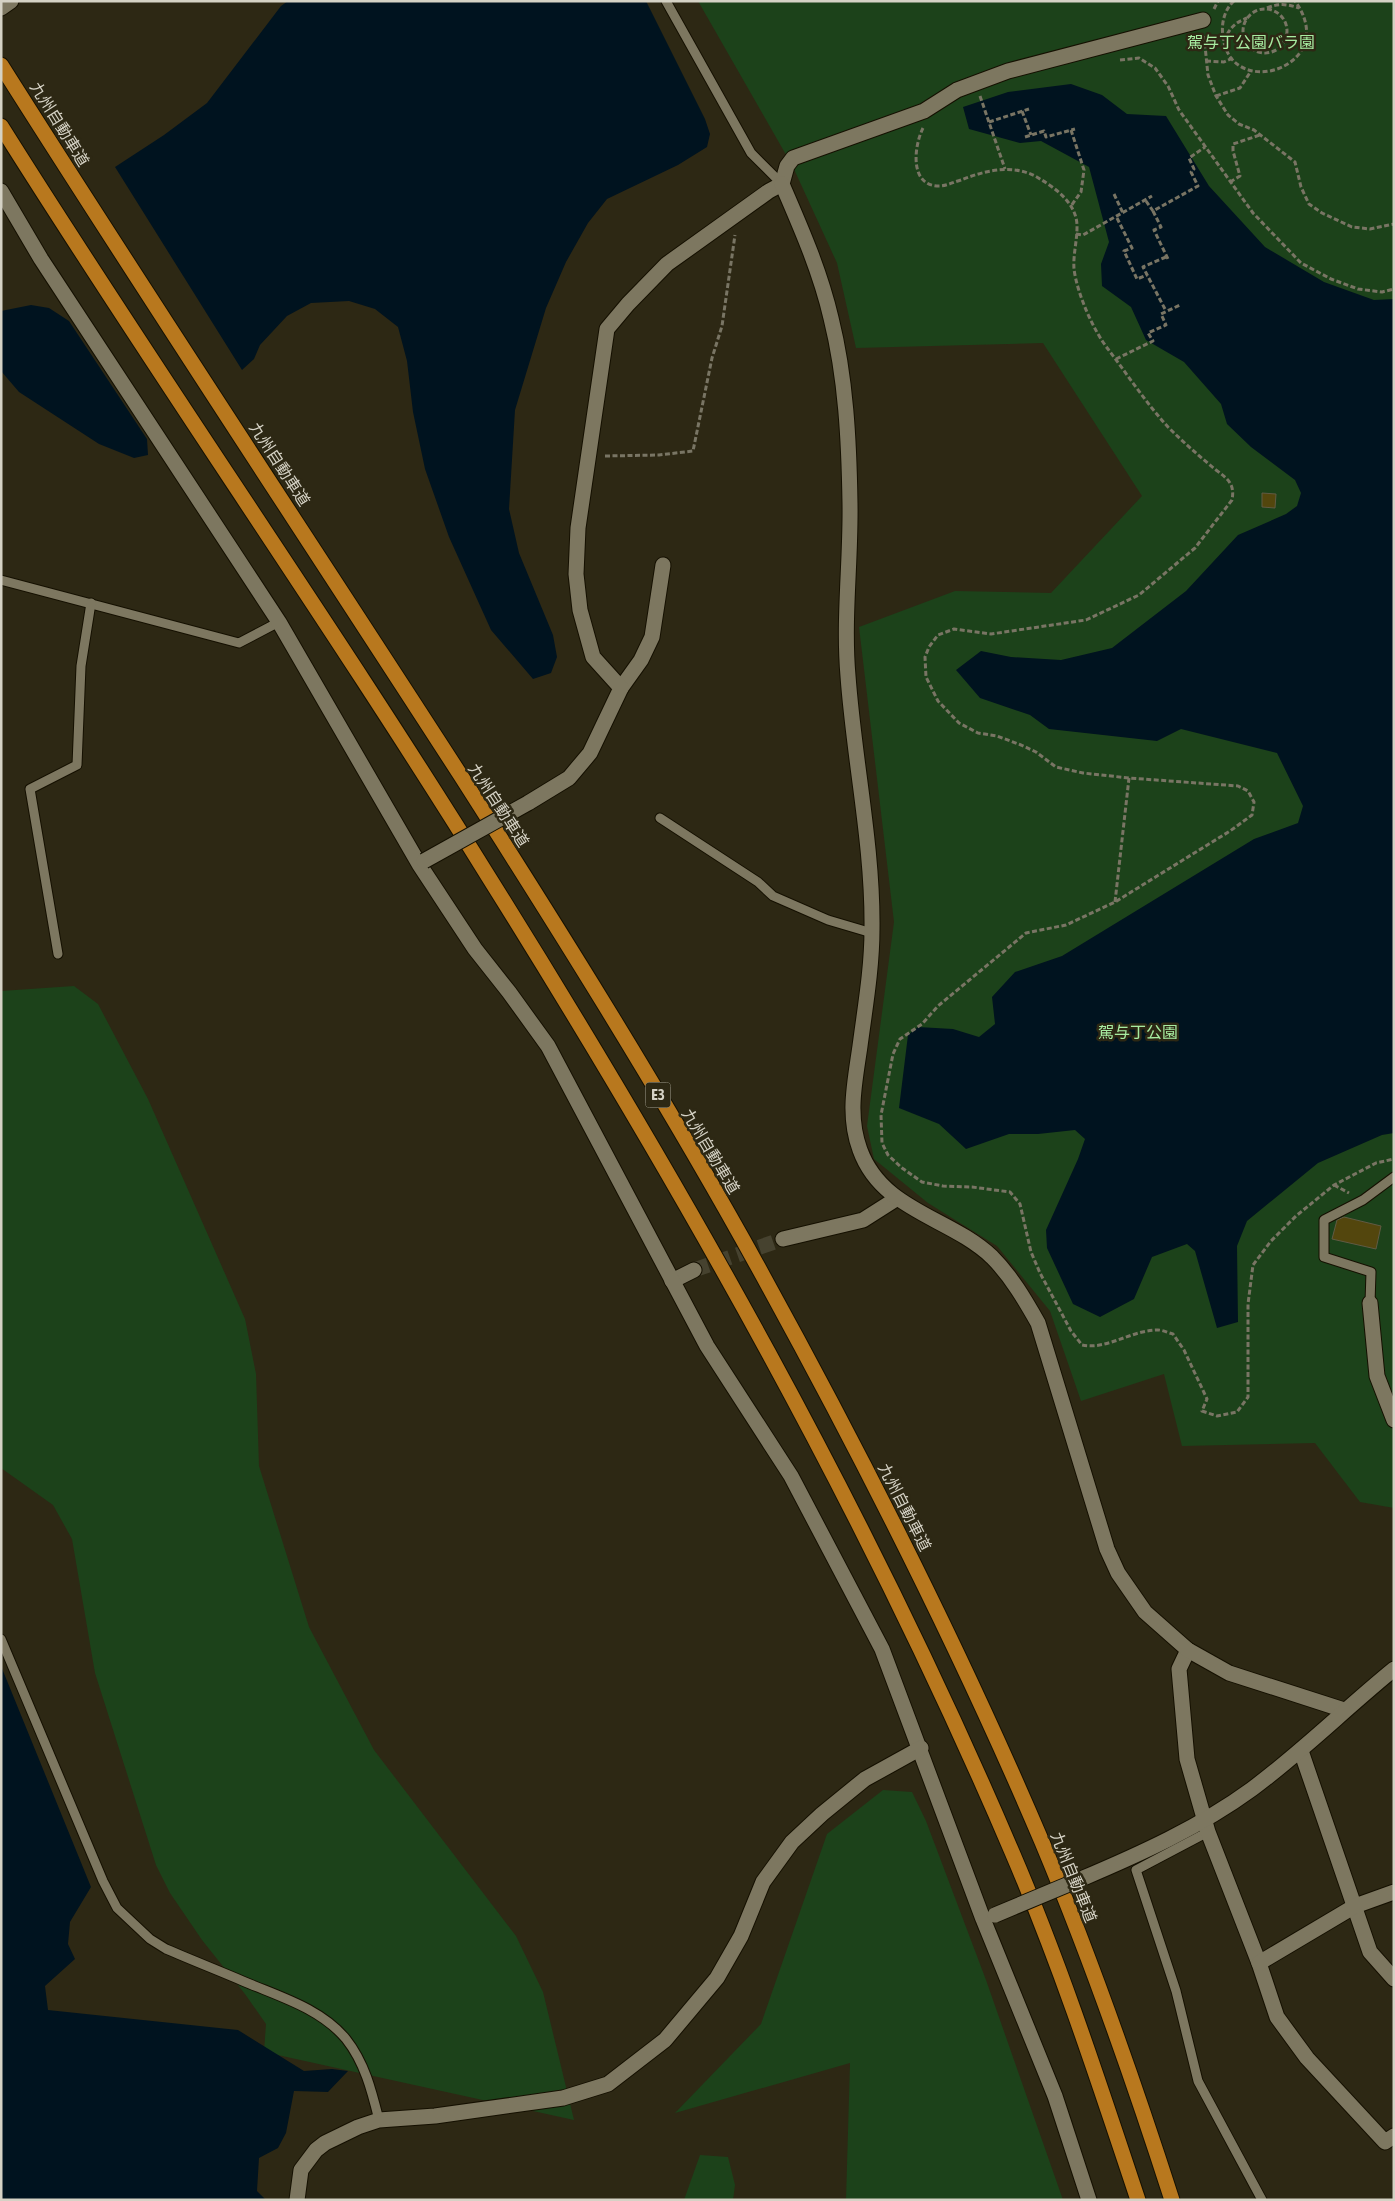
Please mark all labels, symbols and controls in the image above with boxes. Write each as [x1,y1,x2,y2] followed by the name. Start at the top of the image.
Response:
[1187,33,1315,51] park label: 駕与丁公園バラ園
[27,79,93,169] street label: 九州自動車道
[246,419,314,509] street label: 九州自動車道
[465,760,533,850] street label: 九州自動車道
[1098,1023,1178,1041] park label: 駕与丁公園
[646,1082,670,1108] road number: E3
[679,1105,743,1197] street label: 九州自動車道
[875,1460,935,1554] street label: 九州自動車道
[1048,1829,1100,1925] street label: 九州自動車道

